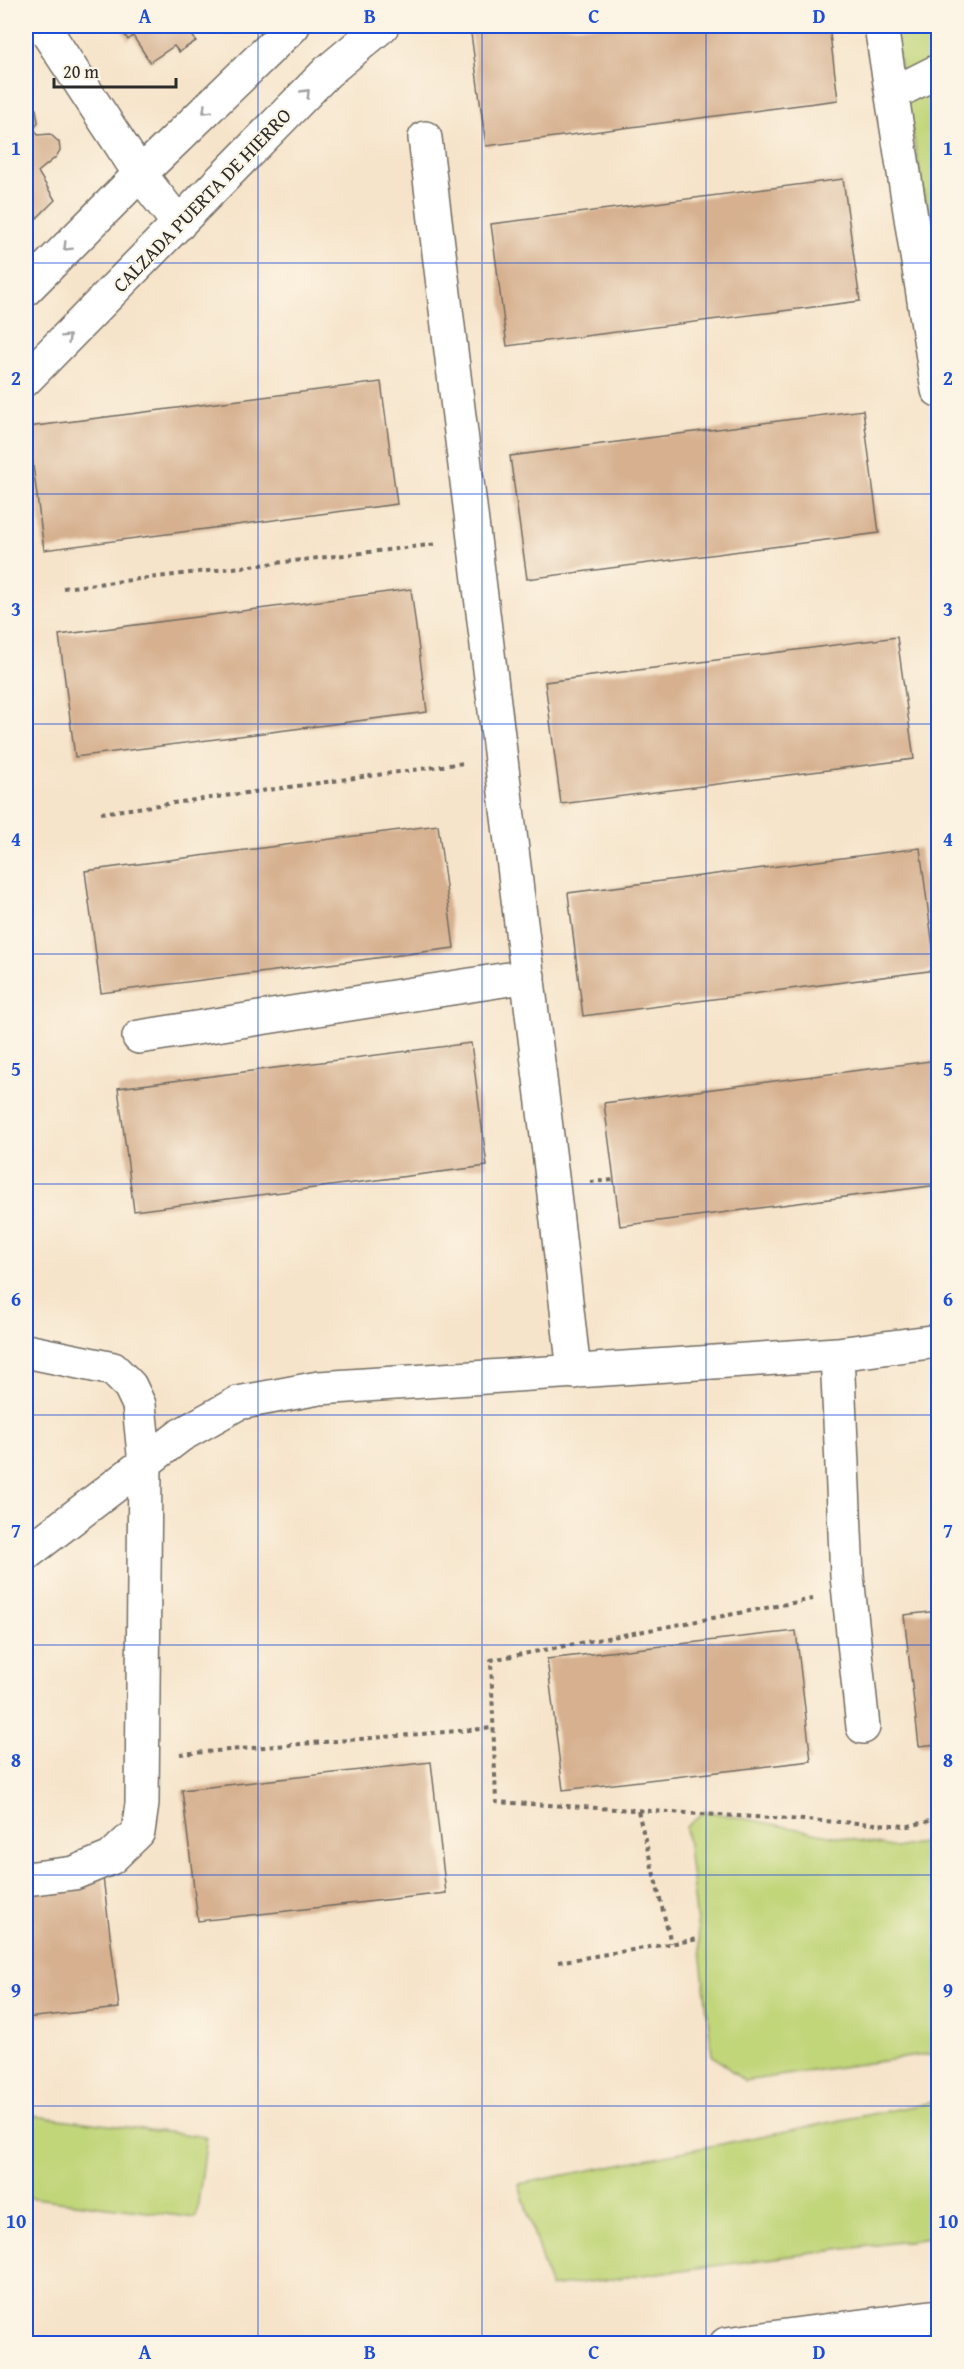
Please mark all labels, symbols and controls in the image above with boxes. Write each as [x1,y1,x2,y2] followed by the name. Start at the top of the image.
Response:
[139,1,152,30] text: A
[364,1,376,30] text: B
[588,1,600,30] text: C
[812,1,826,30] text: D
[54,51,176,89] scale bar
[63,58,99,85] text: 20 m
[299,90,310,100] one-way arrow
[106,101,298,298] street label: CALZADA PUERTA DE HIERRO
[202,103,212,114] one-way arrow
[11,133,21,162] text: 1
[943,133,953,162] text: 1
[63,241,74,251] one-way arrow
[59,334,70,345] one-way arrow
[11,363,21,392] text: 2
[943,363,953,392] text: 2
[11,594,21,623] text: 3
[943,594,953,623] text: 3
[11,824,21,853] text: 4
[943,824,953,853] text: 4
[11,1054,21,1083] text: 5
[943,1054,953,1083] text: 5
[11,1284,21,1313] text: 6
[943,1284,953,1313] text: 6
[11,1515,21,1544] text: 7
[943,1515,953,1544] text: 7
[11,1745,21,1774] text: 8
[943,1745,953,1774] text: 8
[11,1975,21,2004] text: 9
[943,1975,953,2004] text: 9
[6,2206,26,2235] text: 10
[938,2206,958,2235] text: 10
[139,2337,152,2366] text: A
[364,2337,376,2366] text: B
[588,2337,600,2366] text: C
[812,2337,826,2366] text: D

